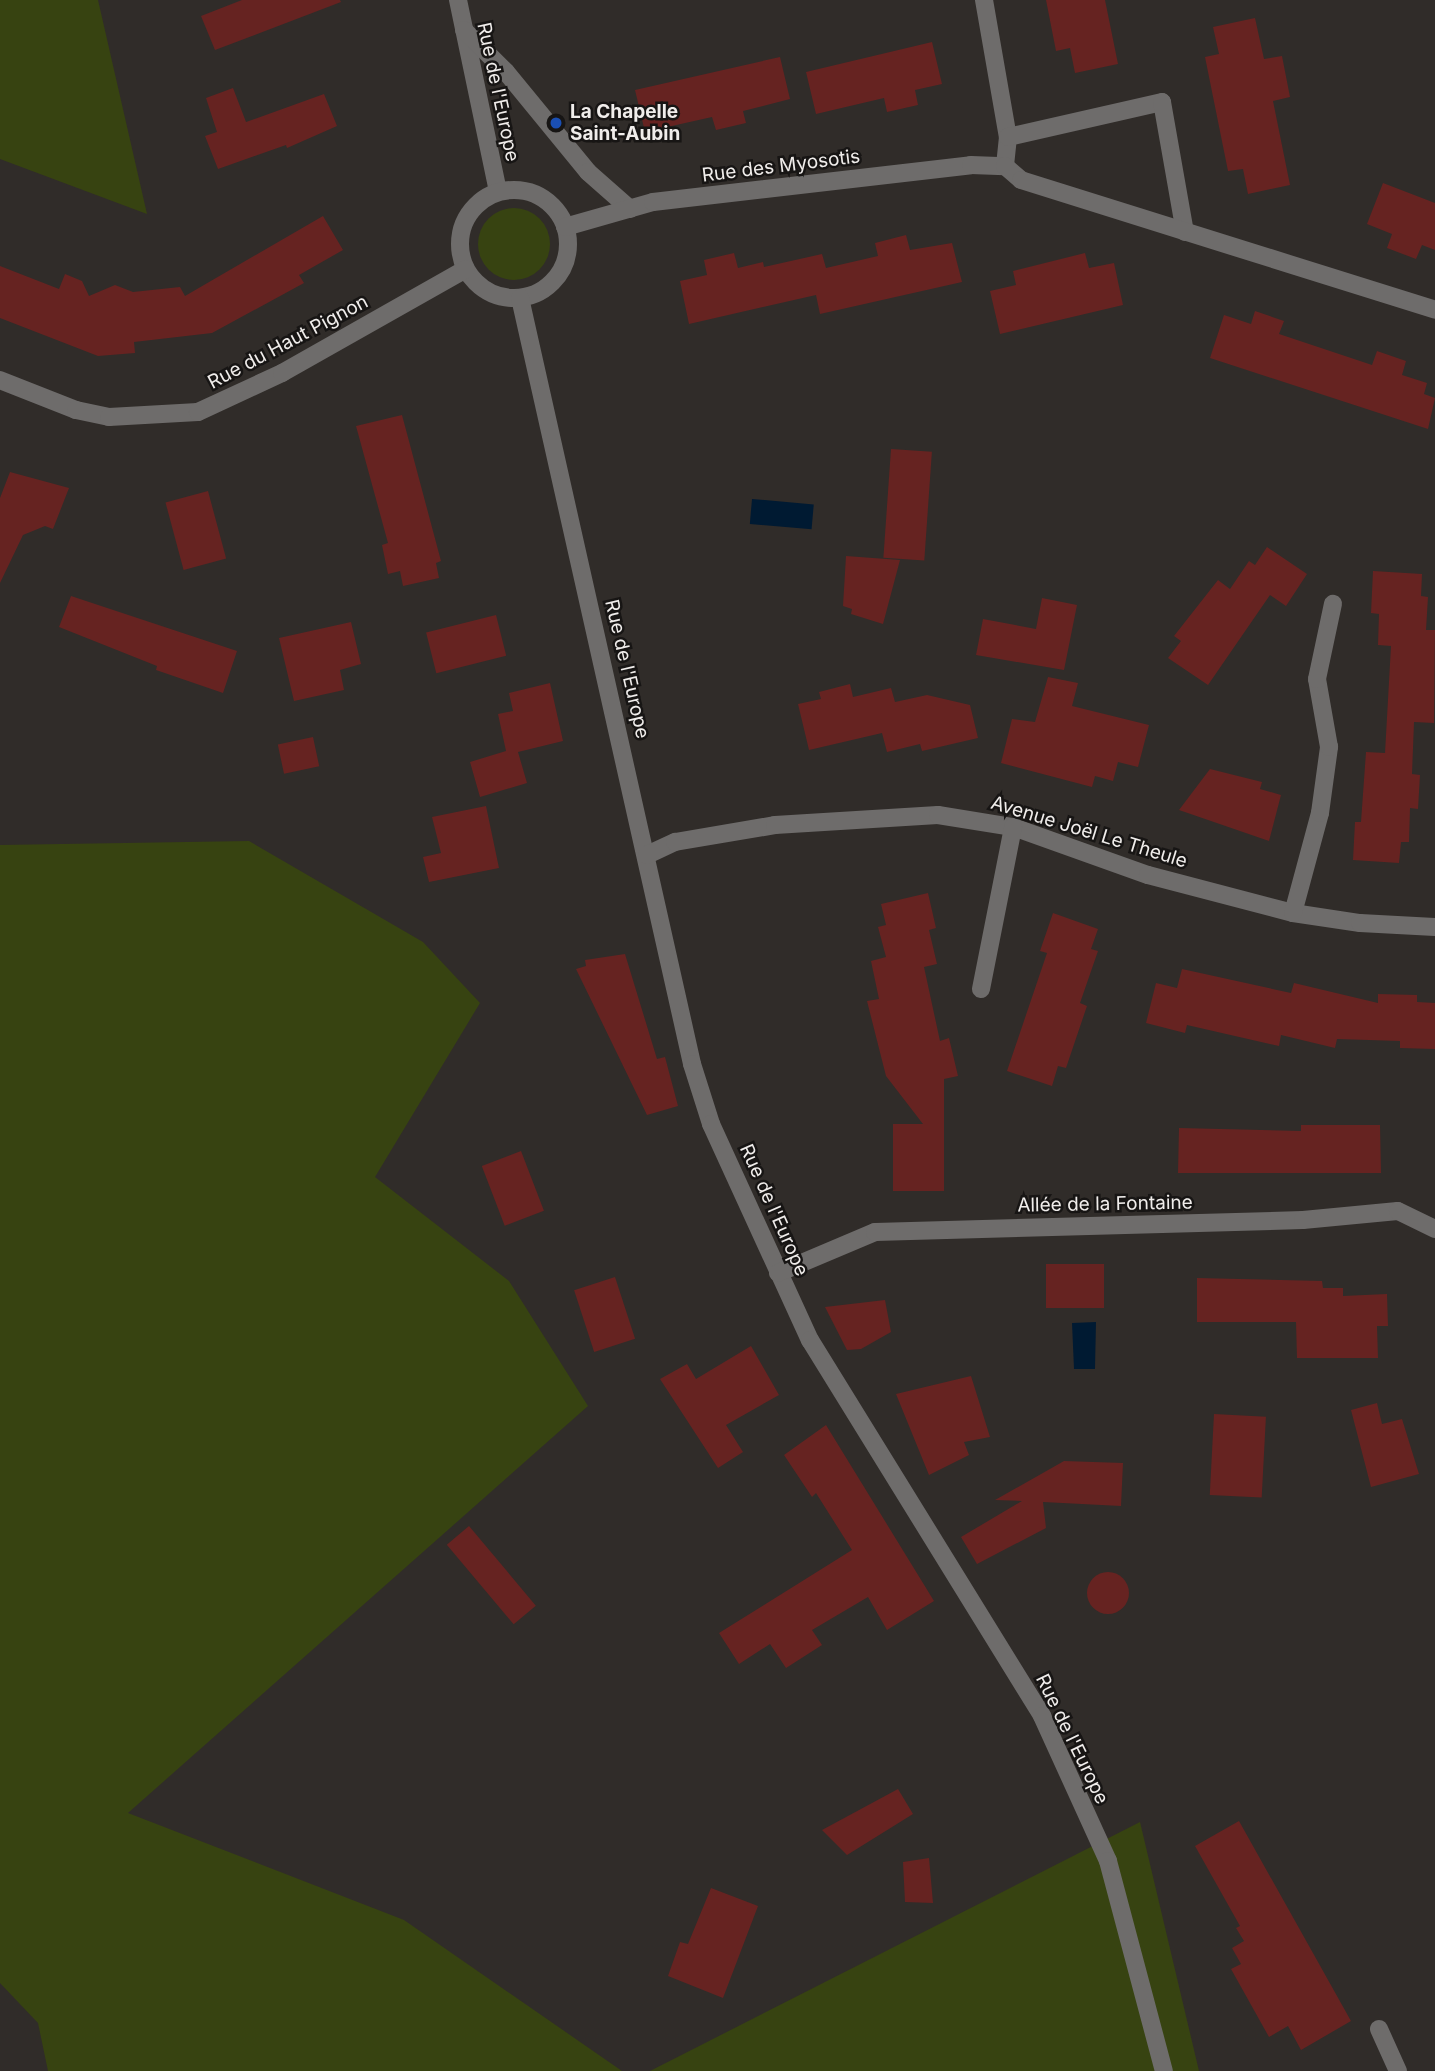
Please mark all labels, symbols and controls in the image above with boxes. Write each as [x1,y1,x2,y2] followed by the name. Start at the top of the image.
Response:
[472,20,524,164] street label: Rue de l'Europe
[570,101,680,145] place label: La Chapelle Saint-Aubin
[548,115,564,131] marker: La Chapelle Saint-Aubin
[701,145,861,187] street label: Rue des Myosotis
[204,290,372,394] street label: Rue du Haut Pignon
[600,597,654,741] street label: Rue de l'Europe
[988,791,1190,873] street label: Avenue Joël Le Theule
[735,1141,813,1279] street label: Rue de l'Europe
[1017,1191,1193,1217] street label: Allée de la Fontaine
[1031,1670,1113,1808] street label: Rue de l'Europe

